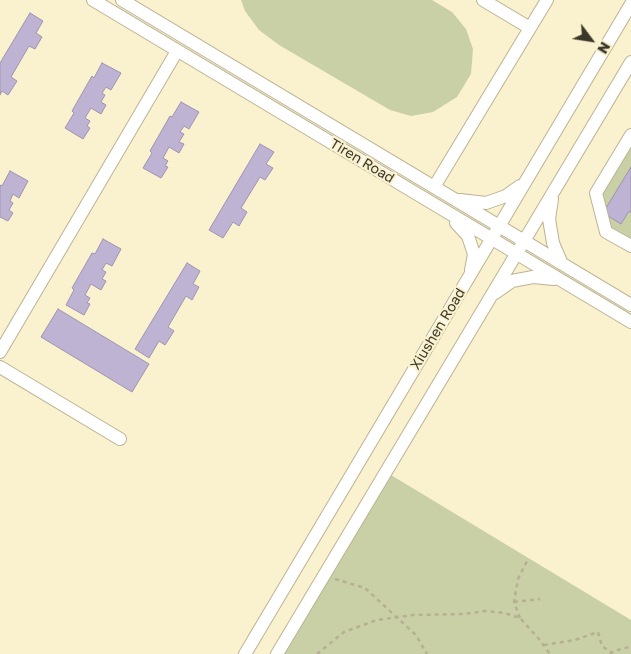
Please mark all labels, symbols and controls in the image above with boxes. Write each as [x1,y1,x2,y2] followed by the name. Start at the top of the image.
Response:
[566,15,616,65] north arrow
[594,39,614,57] text: N
[327,135,397,187] street label: Tiren Road
[407,285,469,373] street label: Xiushen Road

